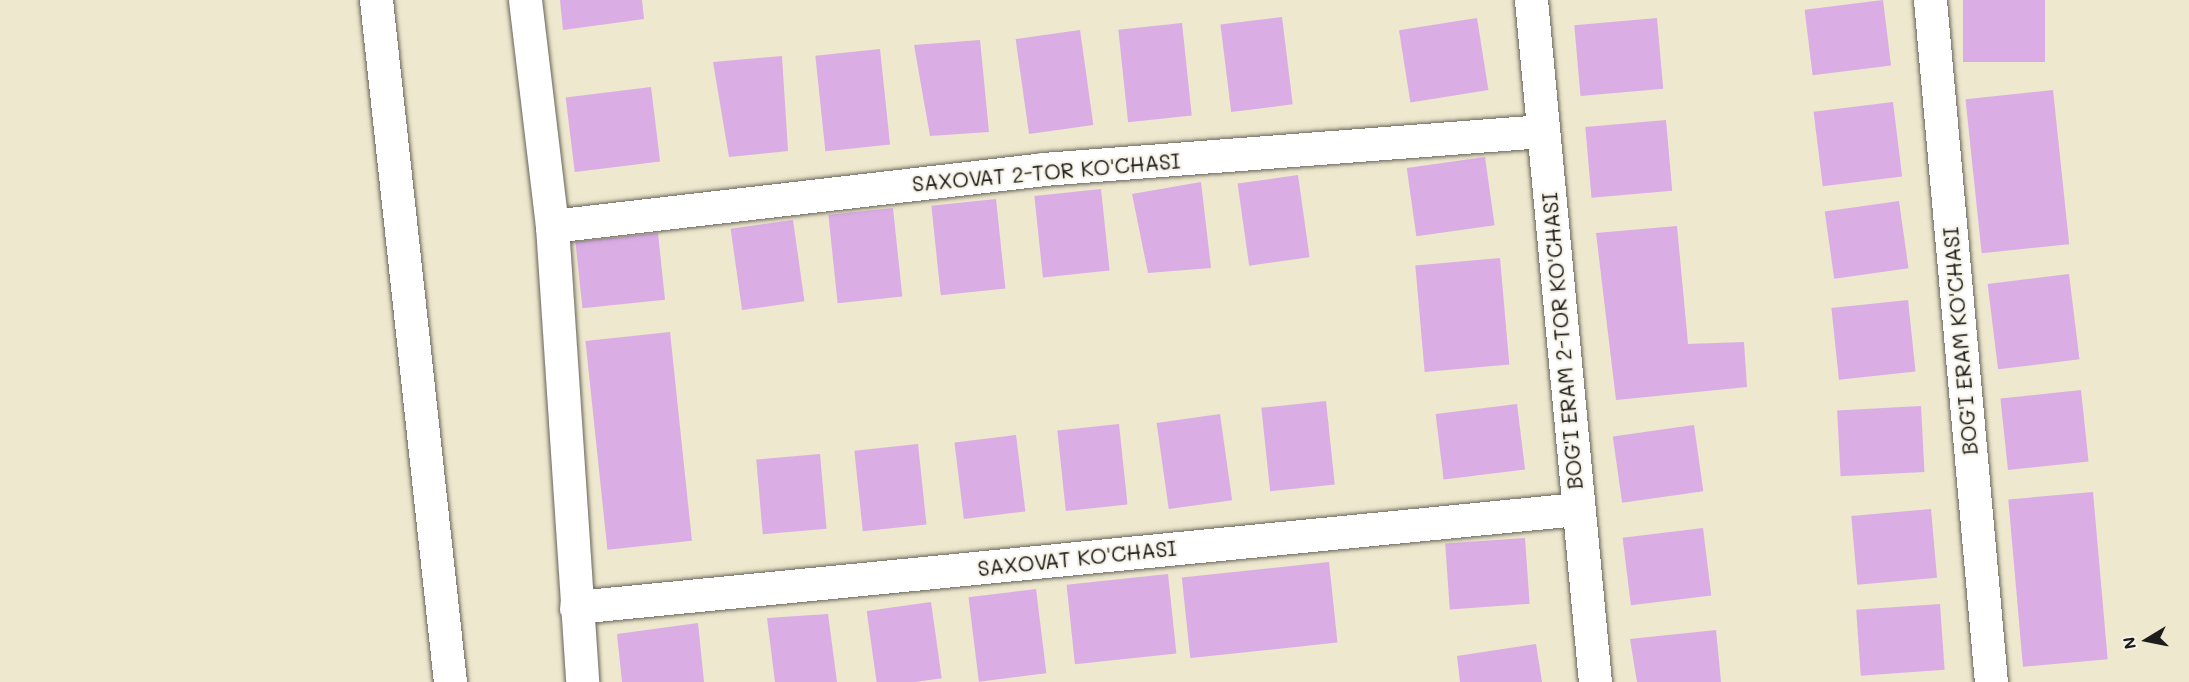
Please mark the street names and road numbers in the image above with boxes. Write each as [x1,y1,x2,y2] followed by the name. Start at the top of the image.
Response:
[911,148,1181,196] street label: SAXOVAT 2-TOR KO'CHASI
[1536,192,1588,490] street label: BOG'I ERAM 2-TOR KO'CHASI
[1937,226,1983,456] street label: BOG'I ERAM KO'CHASI
[976,535,1178,581] street label: SAXOVAT KO'CHASI

